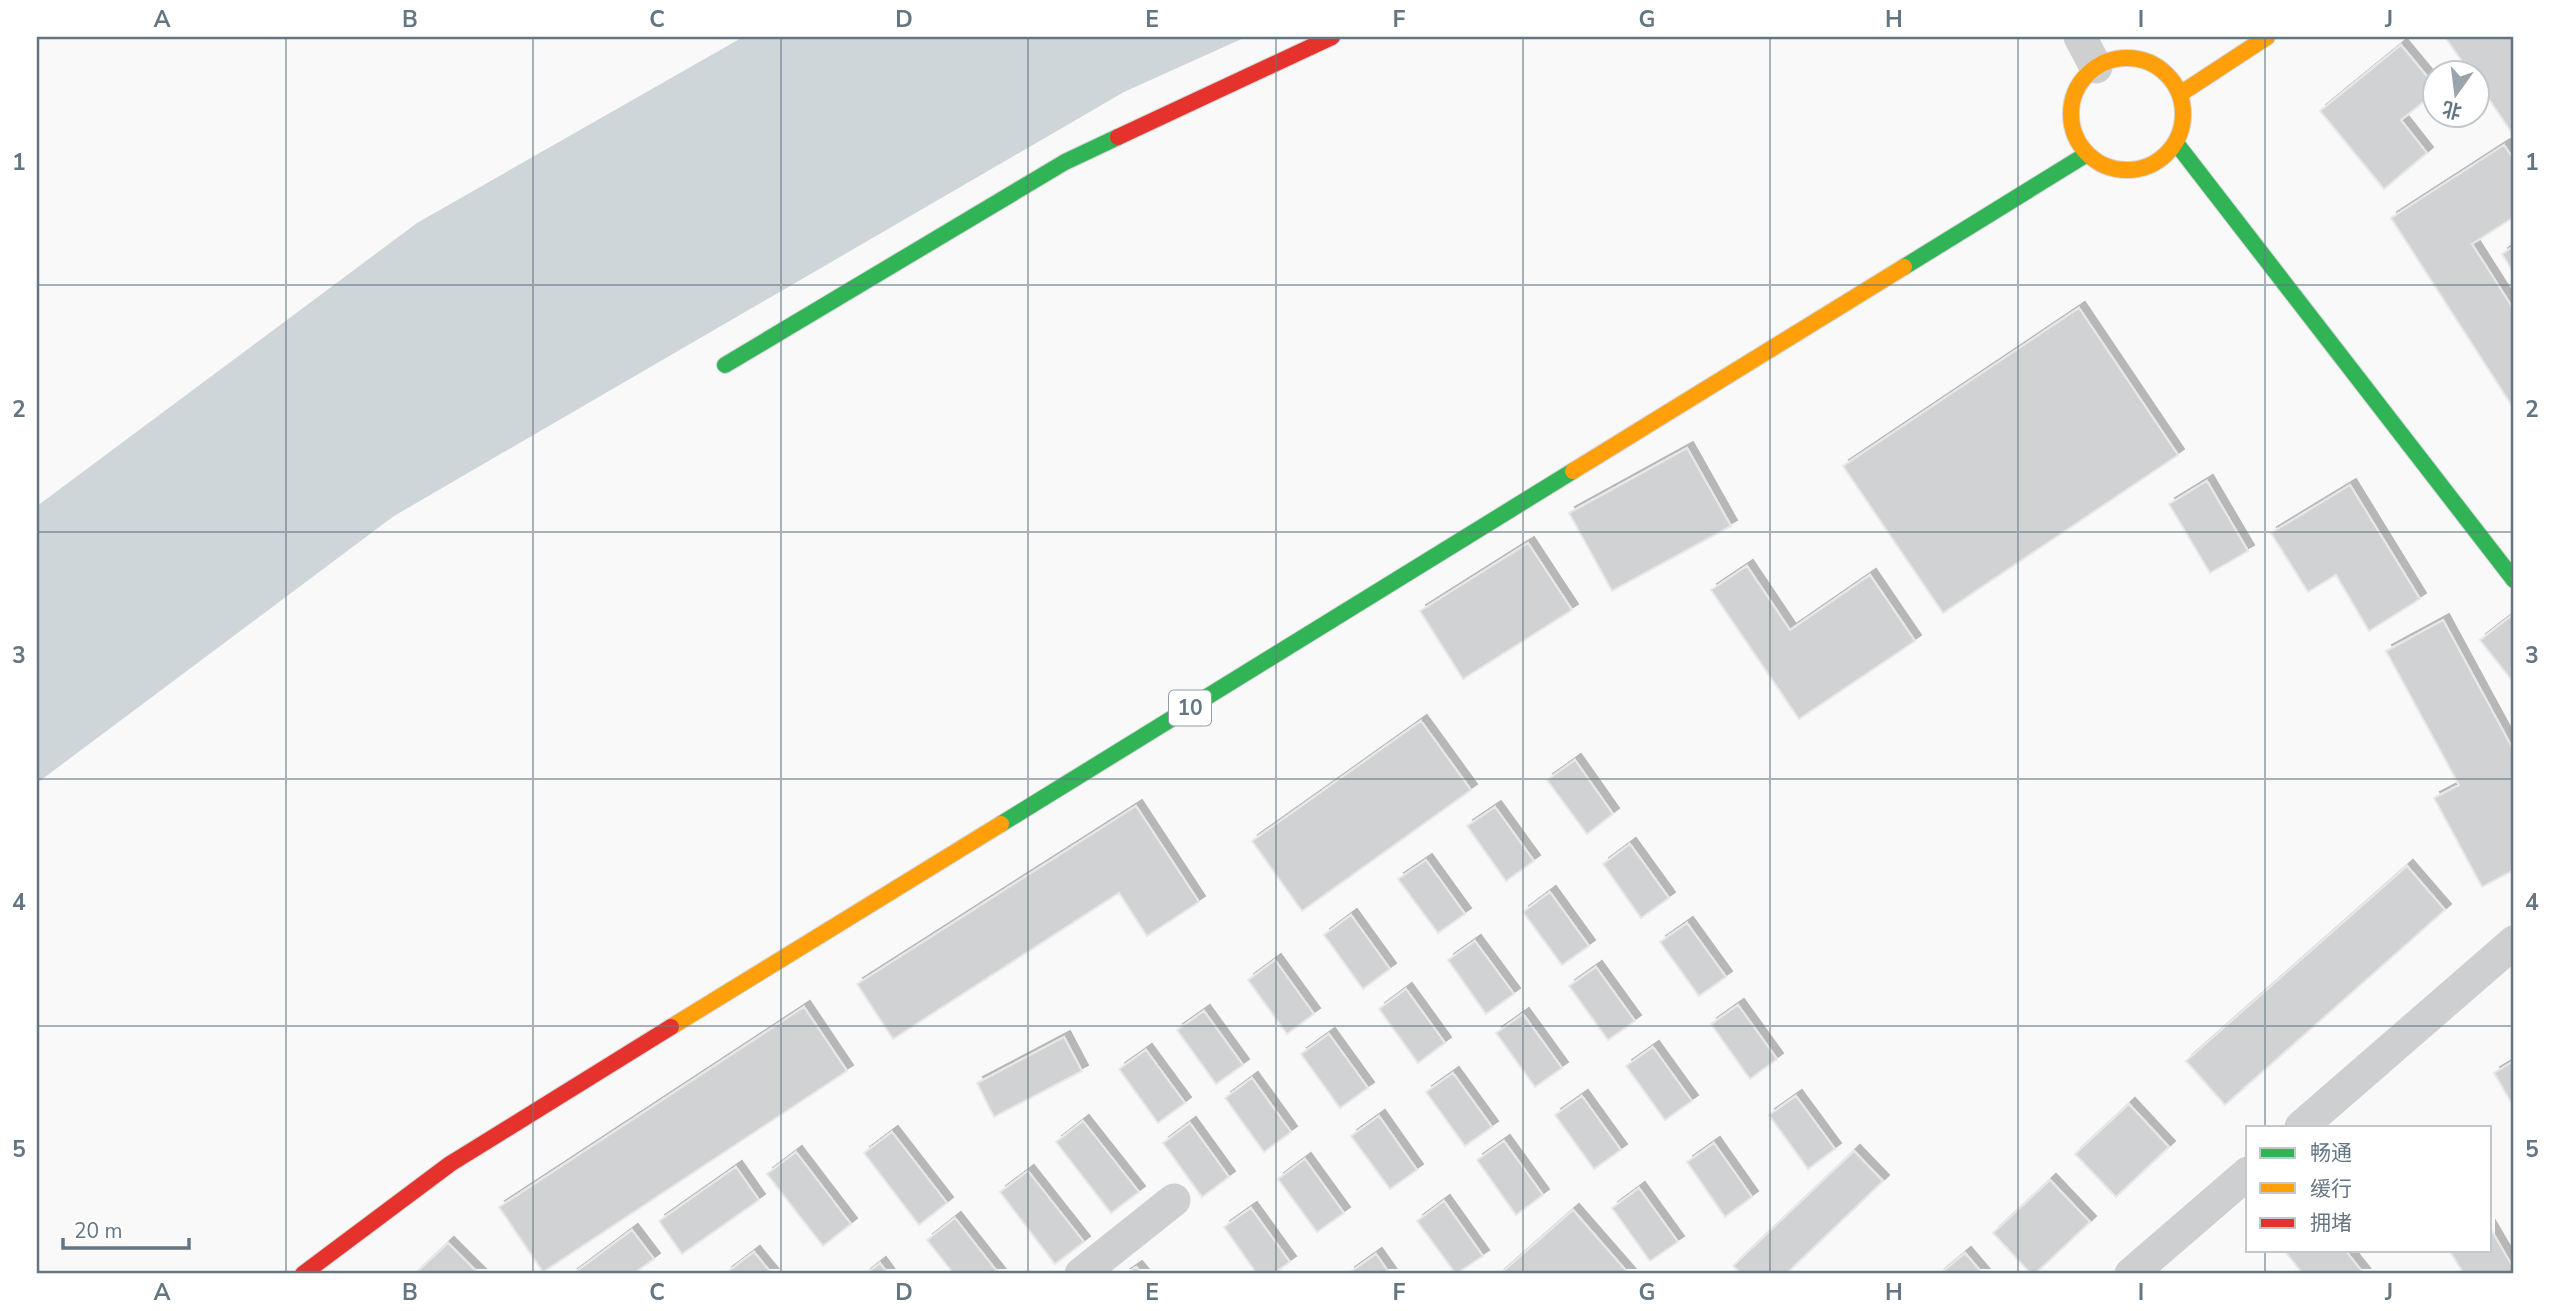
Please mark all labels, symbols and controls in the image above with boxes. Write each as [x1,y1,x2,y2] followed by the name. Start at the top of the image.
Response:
[153,4,171,35] text: A
[402,4,418,35] text: B
[649,4,665,35] text: C
[895,4,913,35] text: D
[1145,4,1159,35] text: E
[1393,4,1406,35] text: F
[1639,4,1655,35] text: G
[1885,4,1903,35] text: H
[2138,4,2144,35] text: I
[2384,4,2393,35] text: J
[2422,60,2492,130] north arrow
[2440,95,2464,124] text: 北
[12,147,26,178] text: 1
[2525,147,2539,178] text: 1
[12,394,26,425] text: 2
[2525,394,2539,425] text: 2
[12,640,26,671] text: 3
[2525,640,2539,671] text: 3
[1169,690,1211,726] road number: 10
[12,887,26,918] text: 4
[2525,887,2539,918] text: 4
[2246,1126,2492,1252] legend
[12,1134,26,1165] text: 5
[2525,1134,2539,1165] text: 5
[2310,1139,2352,1167] text: 畅通
[2310,1175,2352,1203] text: 缓行
[63,1206,189,1250] scale bar
[2310,1209,2352,1237] text: 拥堵
[74,1217,123,1245] text: 20 m
[153,1277,171,1308] text: A
[402,1277,418,1308] text: B
[649,1277,665,1308] text: C
[895,1277,913,1308] text: D
[1145,1277,1159,1308] text: E
[1393,1277,1406,1308] text: F
[1639,1277,1655,1308] text: G
[1885,1277,1903,1308] text: H
[2138,1277,2144,1308] text: I
[2384,1277,2393,1308] text: J

